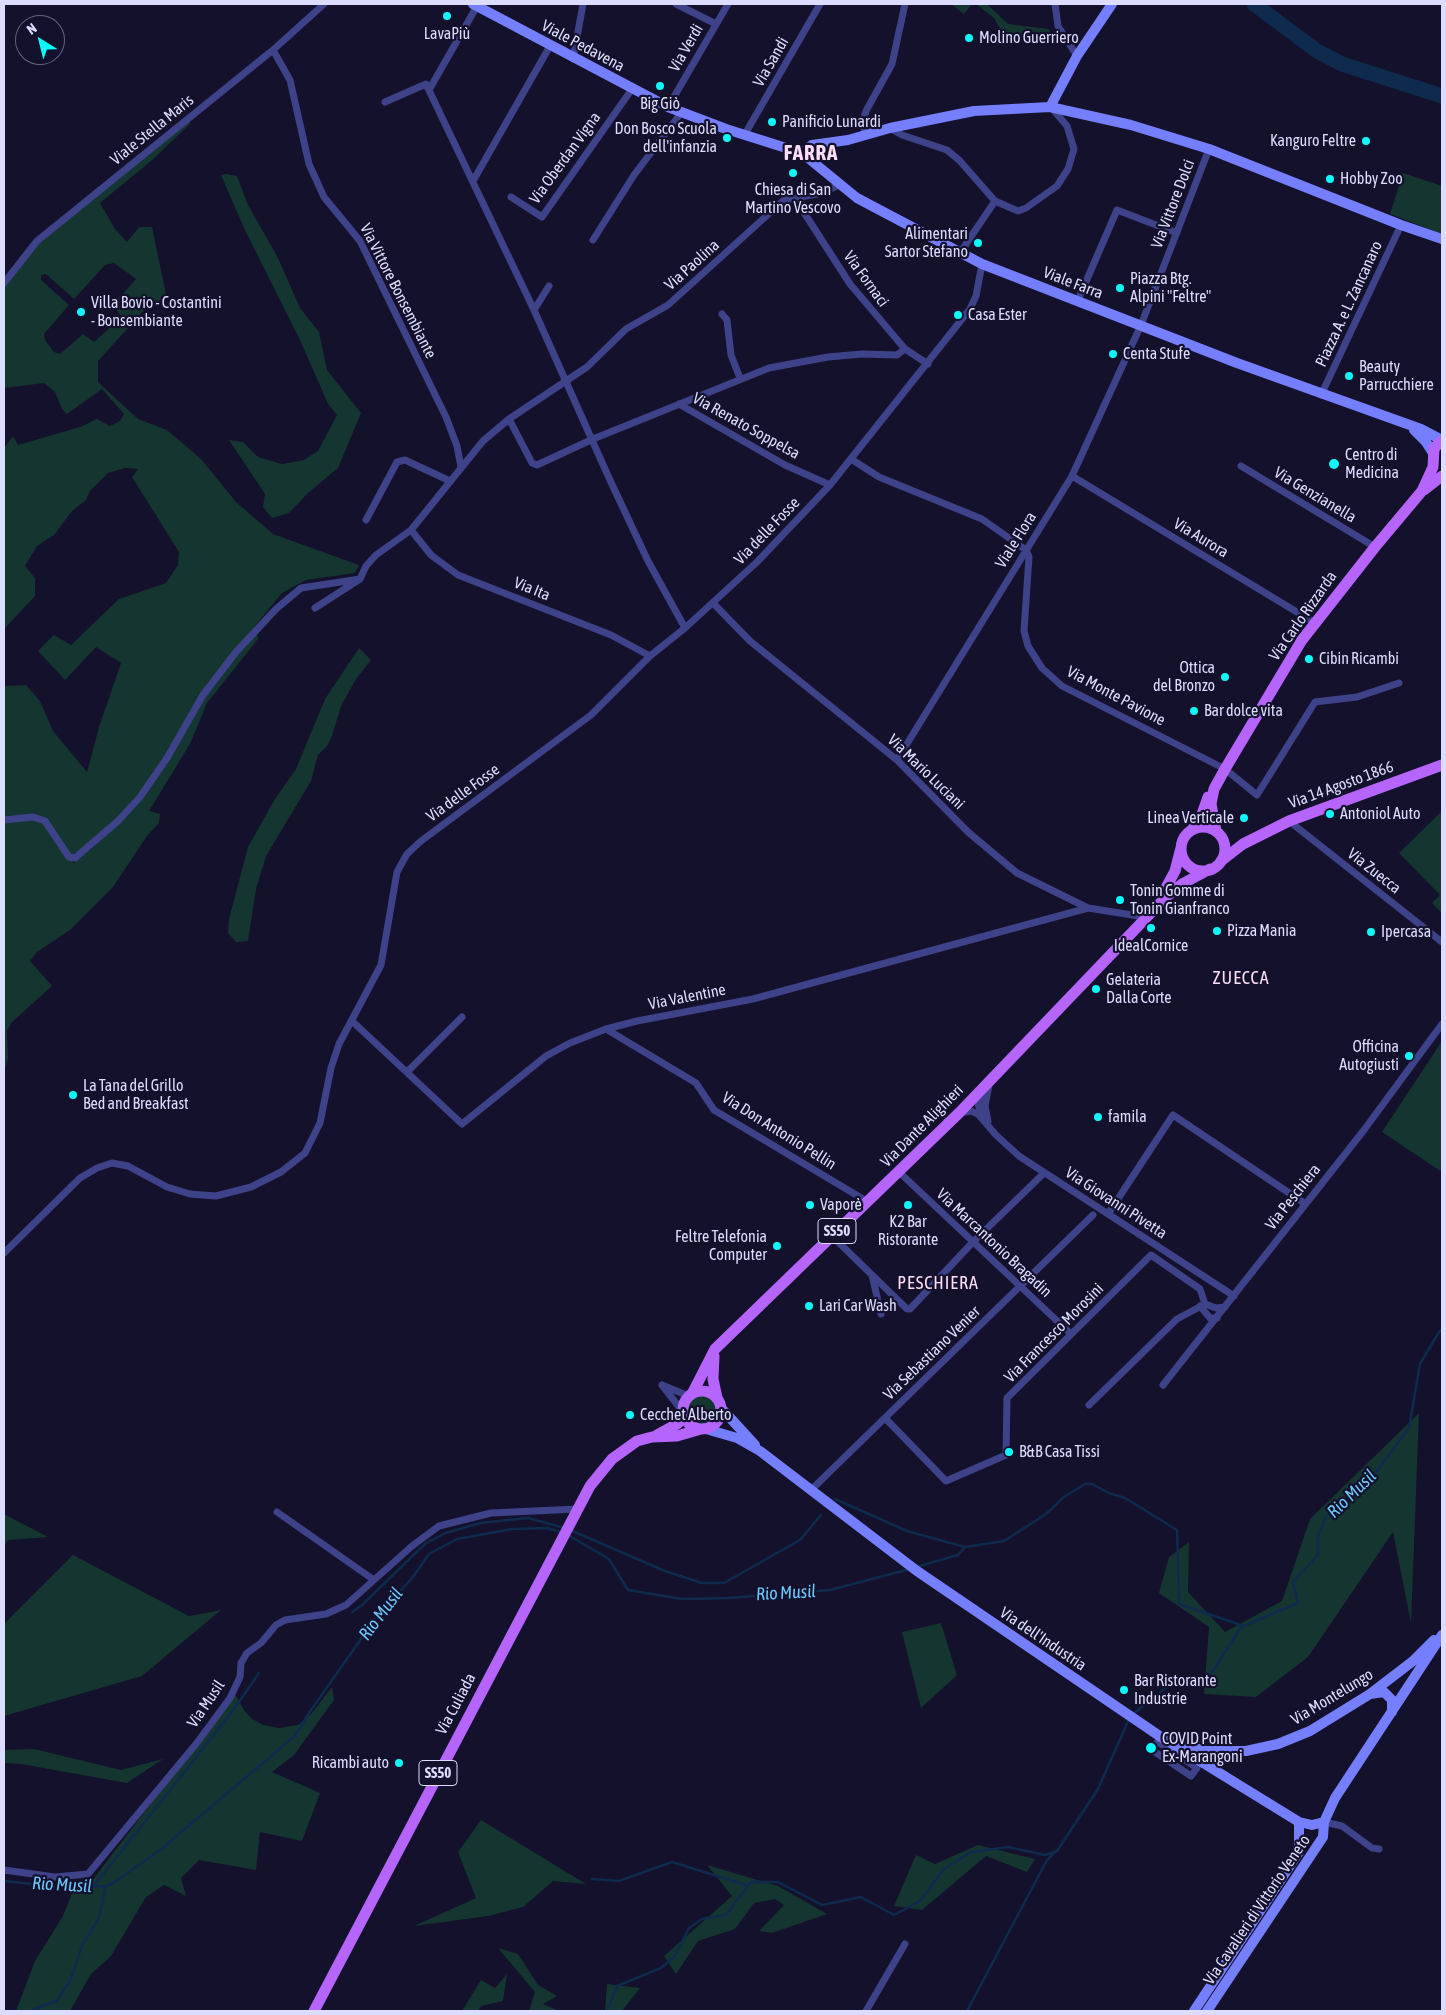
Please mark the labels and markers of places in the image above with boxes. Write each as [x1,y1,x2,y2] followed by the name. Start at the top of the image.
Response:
[441,10,453,22] marker: LavaPiù
[424,24,470,44] place label: LavaPiù
[979,28,1079,48] place label: Molino Guerriero
[963,32,975,44] marker: Molino Guerriero
[654,80,666,92] marker: Big Giò
[640,94,680,114] place label: Big Giò
[782,112,881,132] place label: Panificio Lunardi
[766,116,778,128] marker: Panificio Lunardi
[615,119,717,157] place label: Don Bosco Scuola dell'infanzia
[1270,131,1356,151] place label: Kanguro Feltre
[721,132,733,144] marker: Don Bosco Scuola dell'infanzia
[1360,135,1372,147] marker: Kanguro Feltre
[787,167,799,179] marker: Chiesa di San Martino Vescovo
[1340,169,1403,189] place label: Hobby Zoo
[1324,173,1336,185] marker: Hobby Zoo
[745,180,841,218] place label: Chiesa di San Martino Vescovo
[885,224,968,262] place label: Alimentari Sartor Stefano
[972,237,984,249] marker: Alimentari Sartor Stefano
[1130,269,1211,307] place label: Piazza Btg. Alpini "Feltre"
[1114,282,1126,294] marker: Piazza Btg. Alpini "Feltre"
[91,293,222,331] place label: Villa Bovio - Costantini - Bonsembiante
[968,305,1027,325] place label: Casa Ester
[75,306,87,318] marker: Villa Bovio - Costantini - Bonsembiante
[952,309,964,321] marker: Casa Ester
[1123,344,1190,364] place label: Centa Stufe
[1107,348,1119,360] marker: Centa Stufe
[1359,357,1434,395] place label: Beauty Parrucchiere
[1343,370,1355,382] marker: Beauty Parrucchiere
[1345,445,1399,483] place label: Centro di Medicina
[1327,457,1341,471] marker: Centro di Medicina
[1319,649,1399,669] place label: Cibin Ricambi
[1303,653,1315,665] marker: Cibin Ricambi
[1153,658,1215,696] place label: Ottica del Bronzo
[1219,671,1231,683] marker: Ottica del Bronzo
[1204,701,1283,721] place label: Bar dolce vita
[1188,705,1200,717] marker: Bar dolce vita
[1340,804,1420,824] place label: Antoniol Auto
[1147,808,1234,828] place label: Linea Verticale
[1324,808,1336,820] marker: Antoniol Auto
[1238,812,1250,824] marker: Linea Verticale
[1130,881,1230,919] place label: Tonin Gomme di Tonin Gianfranco
[1114,894,1126,906] marker: Tonin Gomme di Tonin Gianfranco
[1227,921,1296,941] place label: Pizza Mania
[1145,922,1157,934] marker: IdealCornice
[1381,922,1431,942] place label: Ipercasa
[1211,925,1223,937] marker: Pizza Mania
[1365,926,1377,938] marker: Ipercasa
[1114,936,1188,956] place label: IdealCornice
[1106,970,1172,1008] place label: Gelateria Dalla Corte
[1090,983,1102,995] marker: Gelateria Dalla Corte
[1339,1037,1399,1075] place label: Officina Autogiusti
[1403,1050,1415,1062] marker: Officina Autogiusti
[83,1076,189,1114] place label: La Tana del Grillo Bed and Breakfast
[67,1089,79,1101] marker: La Tana del Grillo Bed and Breakfast
[1108,1107,1147,1127] place label: famila
[1092,1111,1104,1123] marker: famila
[820,1195,862,1215] place label: Vaporè
[804,1199,816,1211] marker: Vaporè
[902,1199,914,1211] marker: K2 Bar Ristorante
[878,1212,938,1250] place label: K2 Bar Ristorante
[675,1227,767,1265] place label: Feltre Telefonia Computer
[771,1240,783,1252] marker: Feltre Telefonia Computer
[819,1296,897,1316] place label: Lari Car Wash
[803,1300,815,1312] marker: Lari Car Wash
[640,1405,732,1425] place label: Cecchet Alberto
[624,1409,636,1421] marker: Cecchet Alberto
[1019,1442,1100,1462] place label: B&B Casa Tissi
[1003,1446,1015,1458] marker: B&B Casa Tissi
[1134,1671,1217,1709] place label: Bar Ristorante Industrie
[1118,1684,1130,1696] marker: Bar Ristorante Industrie
[1162,1729,1243,1767] place label: COVID Point Ex-Marangoni
[1144,1741,1158,1755] marker: COVID Point Ex-Marangoni
[312,1753,389,1773] place label: Ricambi auto
[393,1757,405,1769] marker: Ricambi auto

